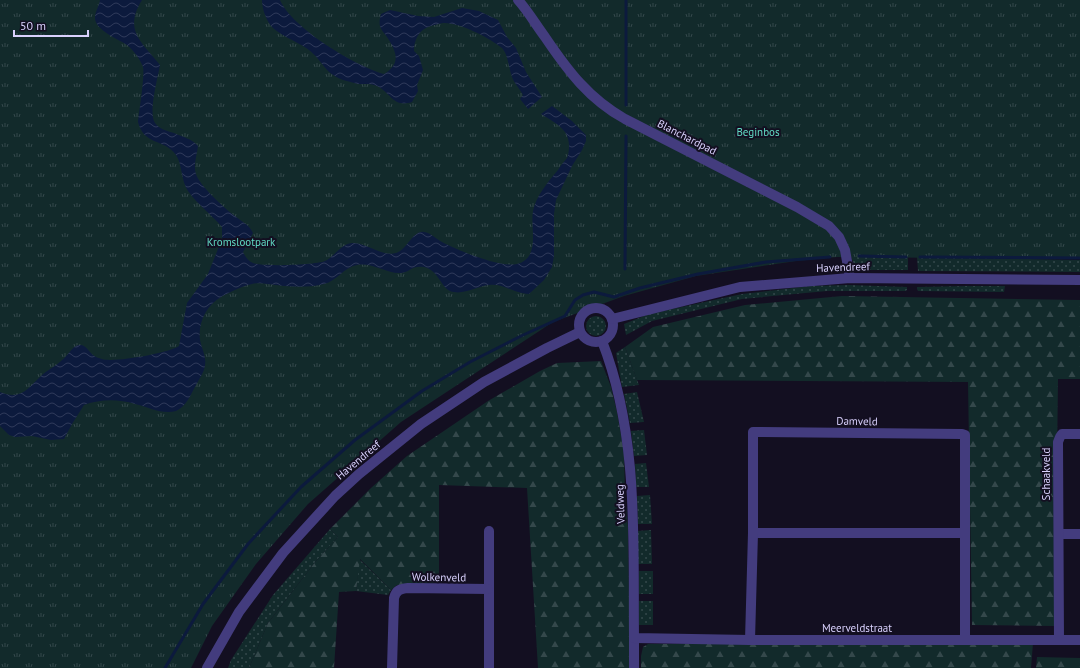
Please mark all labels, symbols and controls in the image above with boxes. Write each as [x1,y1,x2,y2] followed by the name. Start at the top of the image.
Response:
[14,12,88,38] scale bar
[20,18,46,33] text: 50 m
[655,116,719,158] street label: Blanchardpad
[736,125,780,139] park label: Beginbos
[207,235,276,249] park label: Kromslootpark
[816,259,871,275] street label: Havendreef
[836,414,878,428] street label: Damveld
[333,437,384,483] street label: Havendreef
[1039,448,1053,500] street label: Schaakveld
[612,484,628,525] street label: Veldweg
[412,570,466,584] street label: Wolkenveld
[822,621,892,635] street label: Meerveldstraat

